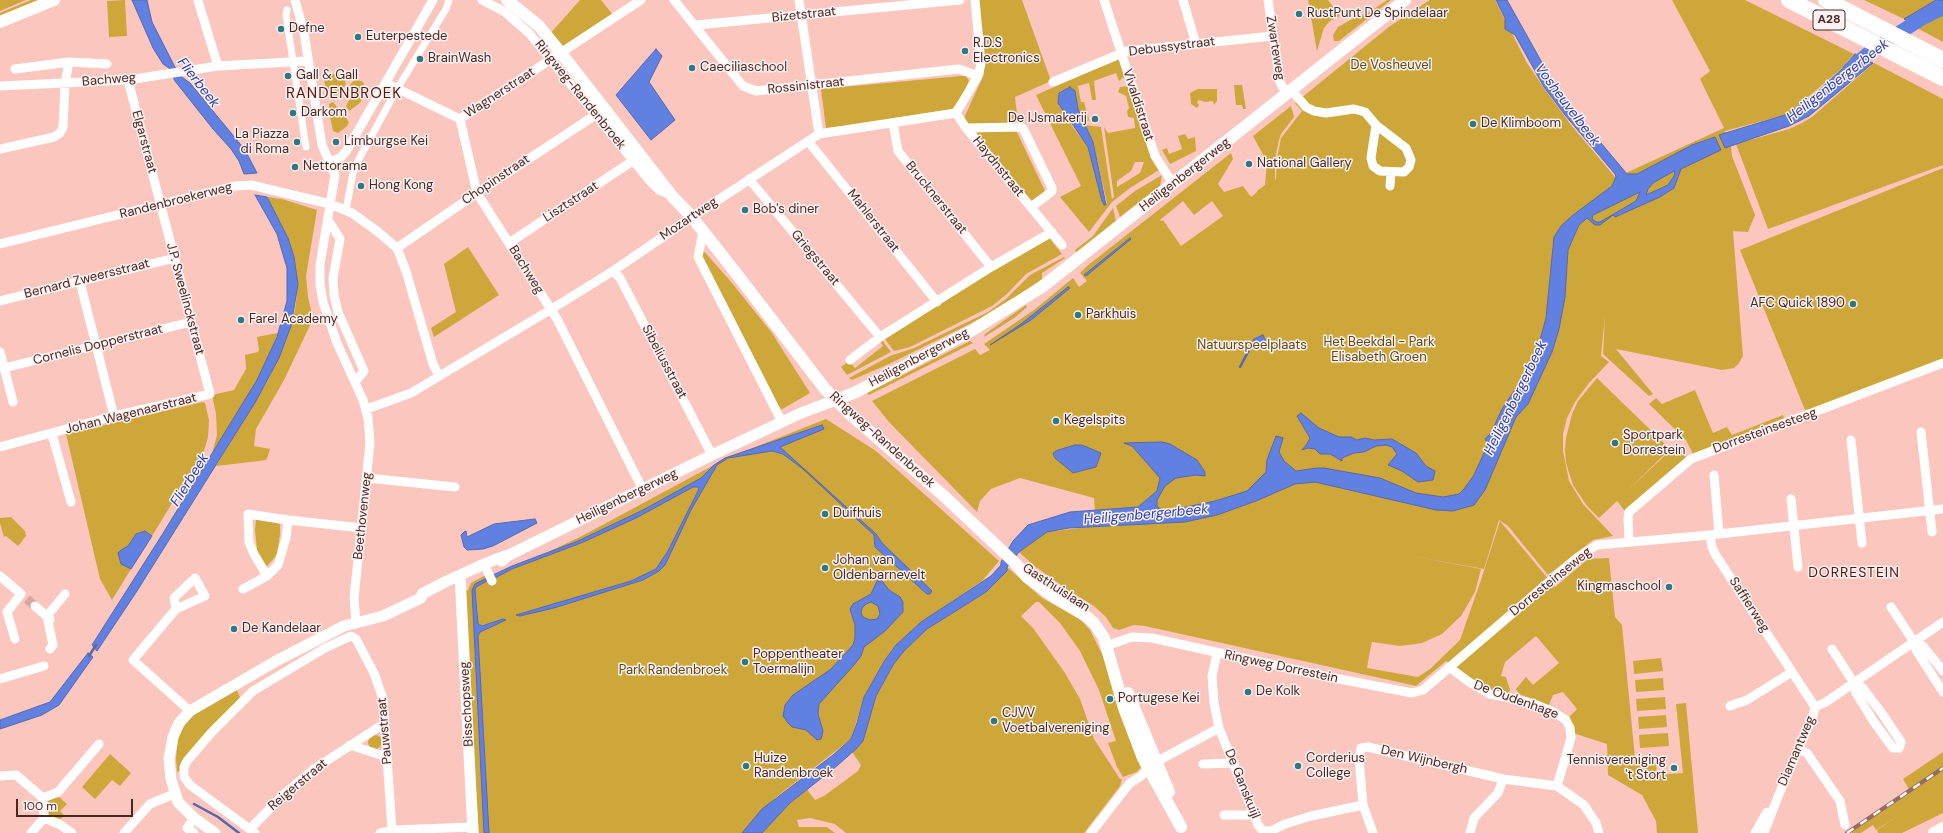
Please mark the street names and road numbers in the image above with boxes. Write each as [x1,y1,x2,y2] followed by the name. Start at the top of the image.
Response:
[771,4,837,26] street label: Bizetstraat
[1813,10,1845,30] road number: A28
[1262,15,1288,81] street label: Zwarteweg
[1128,34,1216,60] street label: Debussystraat
[531,37,629,153] street label: Ringweg-Randenbroek
[462,64,538,122] street label: Wagnerstraat
[1119,67,1157,143] street label: Vivaldistraat
[81,70,137,90] street label: Bachweg
[767,74,845,98] street label: Rossinistraat
[128,109,160,175] street label: Elgarstraat
[969,134,1027,200] street label: Haydnstraat
[1137,135,1233,215] street label: Heiligenbergerweg
[459,152,533,208] street label: Chopinstraat
[902,159,970,237] street label: Brucknerstraat
[540,178,602,226] street label: Lisztstraat
[118,179,234,223] street label: Randenbroekerweg
[844,186,902,256] street label: Mahlerstraat
[657,194,721,244] street label: Mozartweg
[787,227,843,289] street label: Griegstraat
[162,241,208,357] street label: J.P. Sweelinckstraat
[505,243,547,297] street label: Bachweg
[23,256,151,302] street label: Bernard Zweersstraat
[32,321,164,369] street label: Cornelis Dopperstraat
[638,322,690,402] street label: Sibeliusstraat
[866,325,972,391] street label: Heiligenbergerweg
[826,389,938,491] street label: Ringweg-Randenbroek
[64,390,198,438] street label: Johan Wagenaarstraat
[1711,405,1819,457] street label: Dorresteinsesteeg
[574,466,680,528] street label: Heiligenbergerweg
[351,471,375,561] street label: Beethovenweg
[1507,544,1595,620] street label: Dorresteinseweg
[1019,560,1093,616] street label: Gasthuislaan
[1725,574,1773,636] street label: Saffierweg
[1223,647,1339,687] street label: Ringweg Dorrestein
[457,661,477,747] street label: Bisschopsweg
[1471,677,1561,723] street label: De Oudenhage
[374,697,396,765] street label: Pauwstraat
[1775,714,1819,788] street label: Diamantweg
[1379,742,1469,778] street label: Den Wijnbergh
[1221,747,1263,821] street label: De Ganskuijl
[265,756,331,814] street label: Reigerstraat

